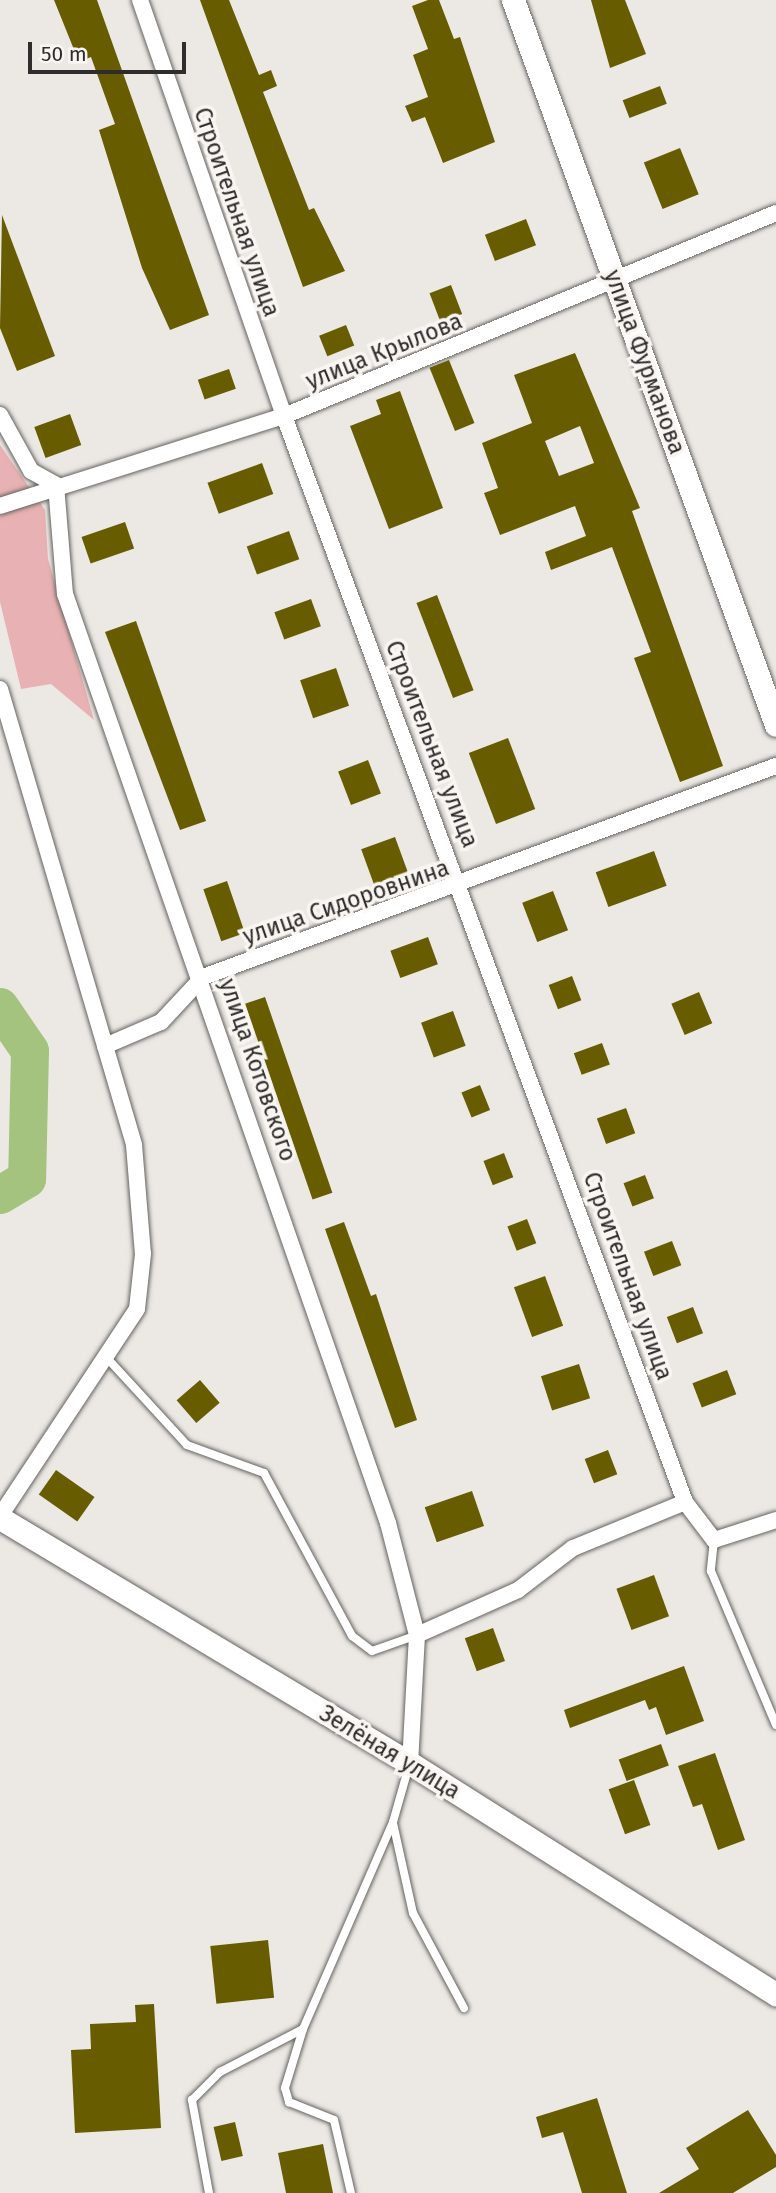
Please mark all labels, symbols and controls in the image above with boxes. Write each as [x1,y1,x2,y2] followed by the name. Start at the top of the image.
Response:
[32,28,189,72] scale bar
[41,41,87,67] text: 50 m
[188,104,286,320] street label: Строительная улица
[599,266,691,458] street label: улица Фурманова
[302,307,466,395] street label: улица Крылова
[380,637,484,851] street label: Строительная улица
[239,854,453,950] street label: улица Сидоровнина
[214,975,302,1165] street label: улица Котовского
[578,1168,678,1384] street label: Строительная улица
[315,1699,465,1805] street label: Зелёная улица

